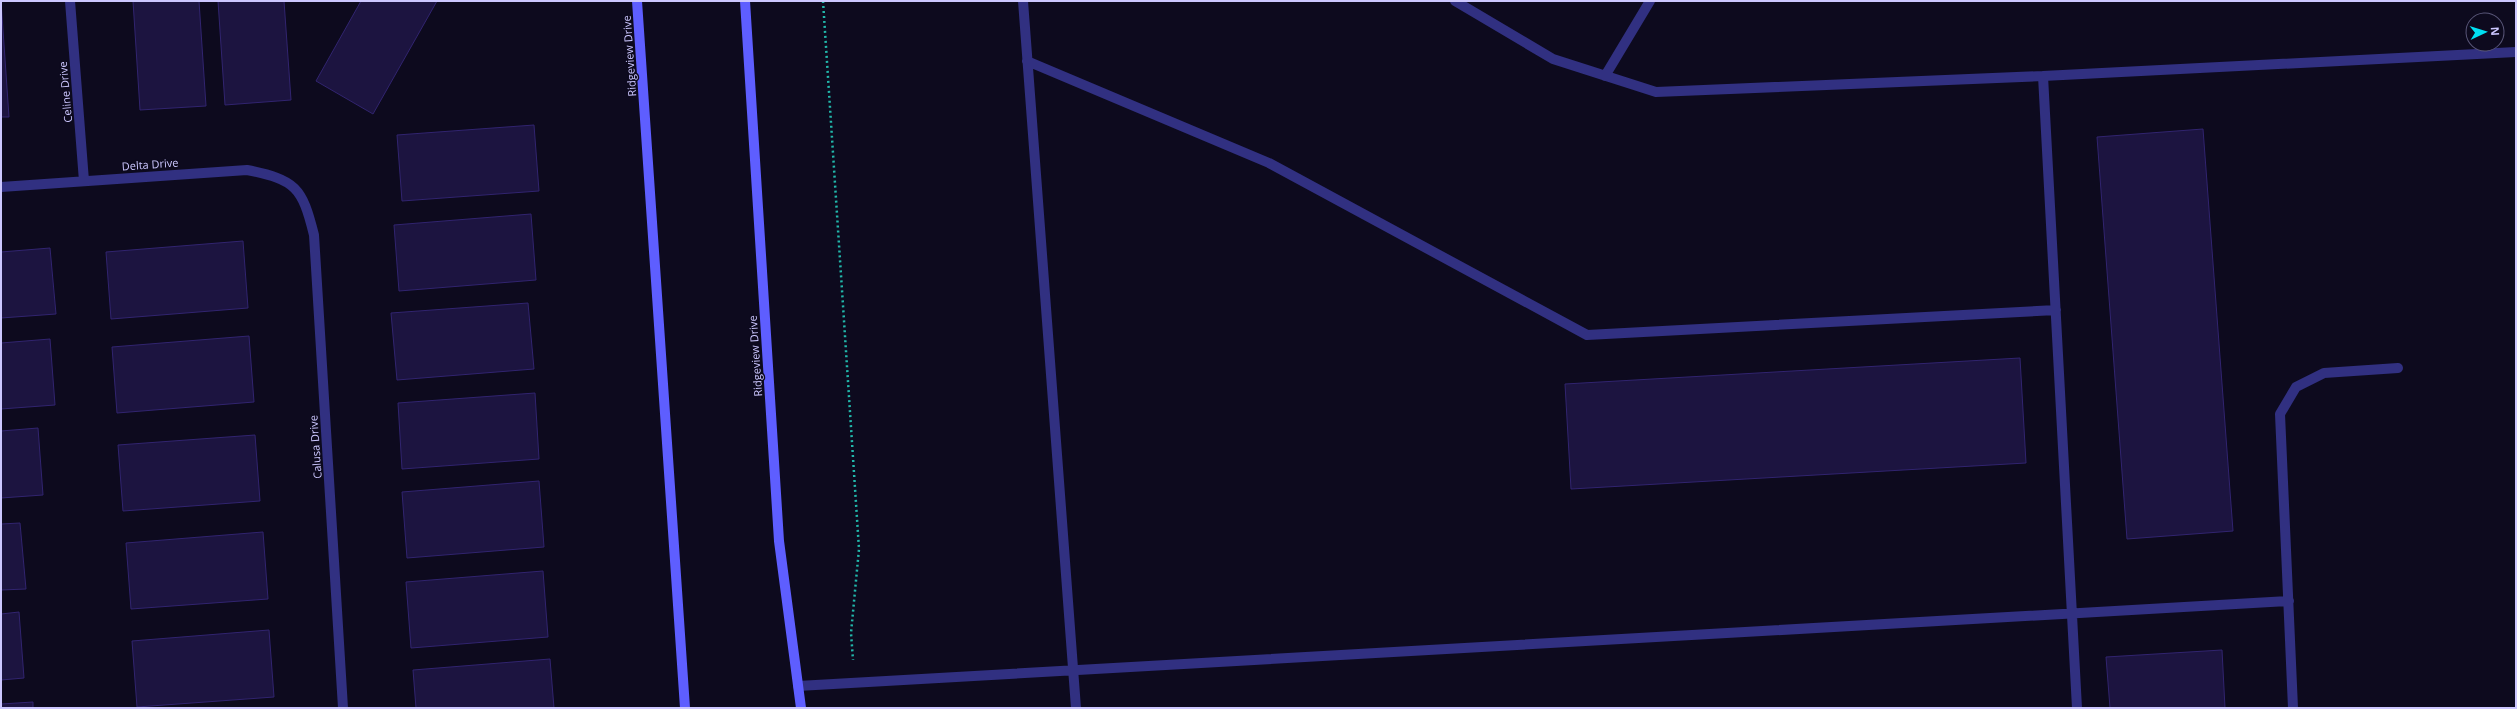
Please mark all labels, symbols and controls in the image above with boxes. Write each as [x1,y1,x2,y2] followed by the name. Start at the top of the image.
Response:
[2465,12,2505,52] north arrow
[619,15,639,97] street label: Ridgeview Drive
[2488,26,2503,36] text: N
[55,61,75,123] street label: Celine Drive
[121,155,179,173] street label: Delta Drive
[745,315,765,397] street label: Ridgeview Drive
[305,415,325,479] street label: Calusa Drive

